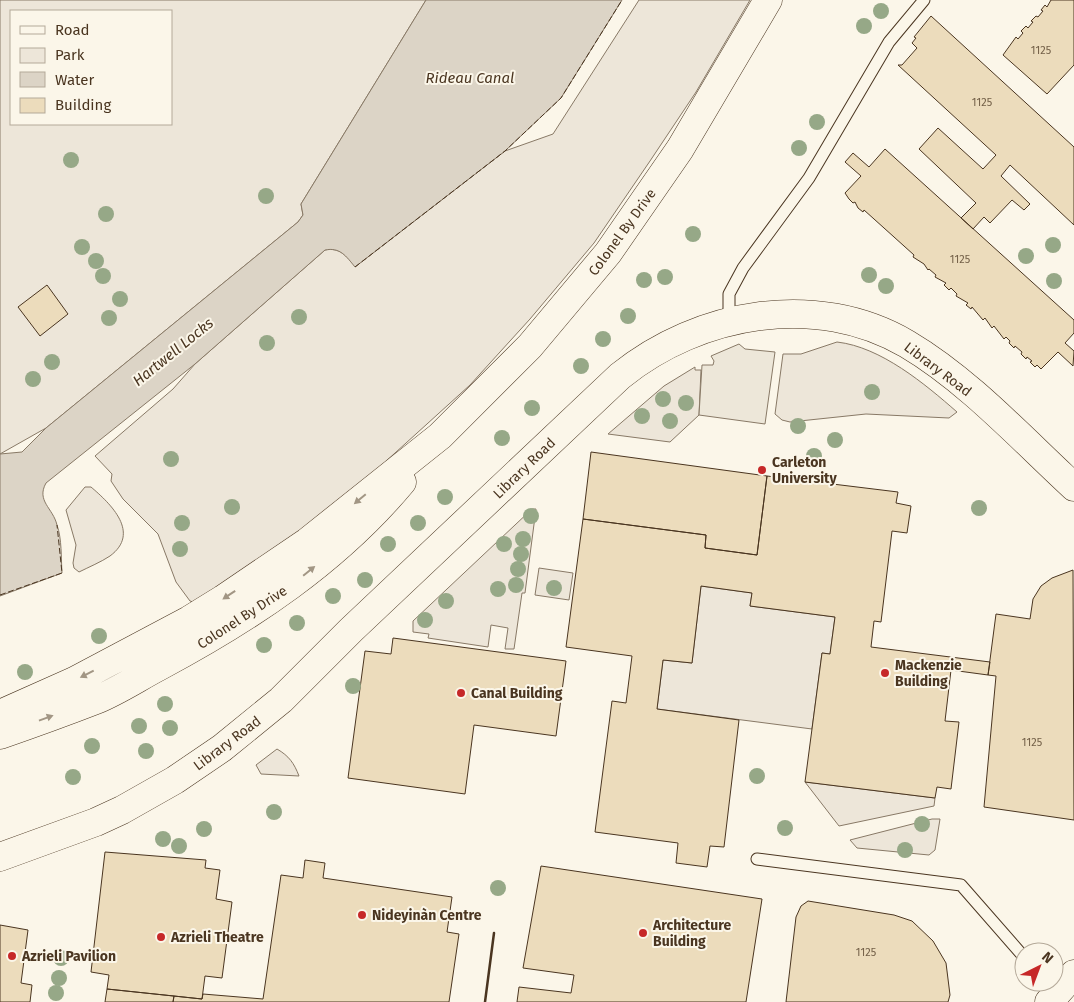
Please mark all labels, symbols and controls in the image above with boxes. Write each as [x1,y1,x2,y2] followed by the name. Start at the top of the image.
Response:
[10,10,172,125] legend
[55,21,90,39] text: Road
[1031,44,1052,57] house number: 1125
[55,46,85,64] text: Park
[426,69,514,87] water label: Rideau Canal
[55,71,94,89] text: Water
[55,96,111,114] text: Building
[972,96,993,109] house number: 1125
[585,185,660,279] street label: Colonel By Drive
[950,253,971,266] house number: 1125
[129,314,217,390] water label: Hartwell Locks
[901,339,975,400] street label: Library Road
[490,434,559,502] street label: Library Road
[772,454,837,487] place label: Carleton University
[756,464,768,476] marker: Carleton University
[354,494,367,505] one-way arrow
[302,566,315,577] one-way arrow
[194,582,290,653] street label: Colonel By Drive
[222,590,236,600] one-way arrow
[895,657,962,690] place label: Mackenzie Building
[879,667,891,679] marker: Mackenzie Building
[80,670,94,678] one-way arrow
[471,685,563,702] place label: Canal Building
[455,687,467,699] marker: Canal Building
[190,713,264,774] street label: Library Road
[39,714,54,722] one-way arrow
[1022,736,1043,749] house number: 1125
[372,907,482,924] place label: Nideyinàn Centre
[356,909,368,921] marker: Nideyinàn Centre
[652,917,731,950] place label: Architecture Building
[637,927,649,939] marker: Architecture Building
[170,929,264,946] place label: Azrieli Theatre
[155,931,167,943] marker: Azrieli Theatre
[1014,942,1064,992] north arrow
[856,946,877,959] house number: 1125
[21,948,116,965] place label: Azrieli Pavilion
[1038,948,1057,967] text: N
[6,950,18,962] marker: Azrieli Pavilion

